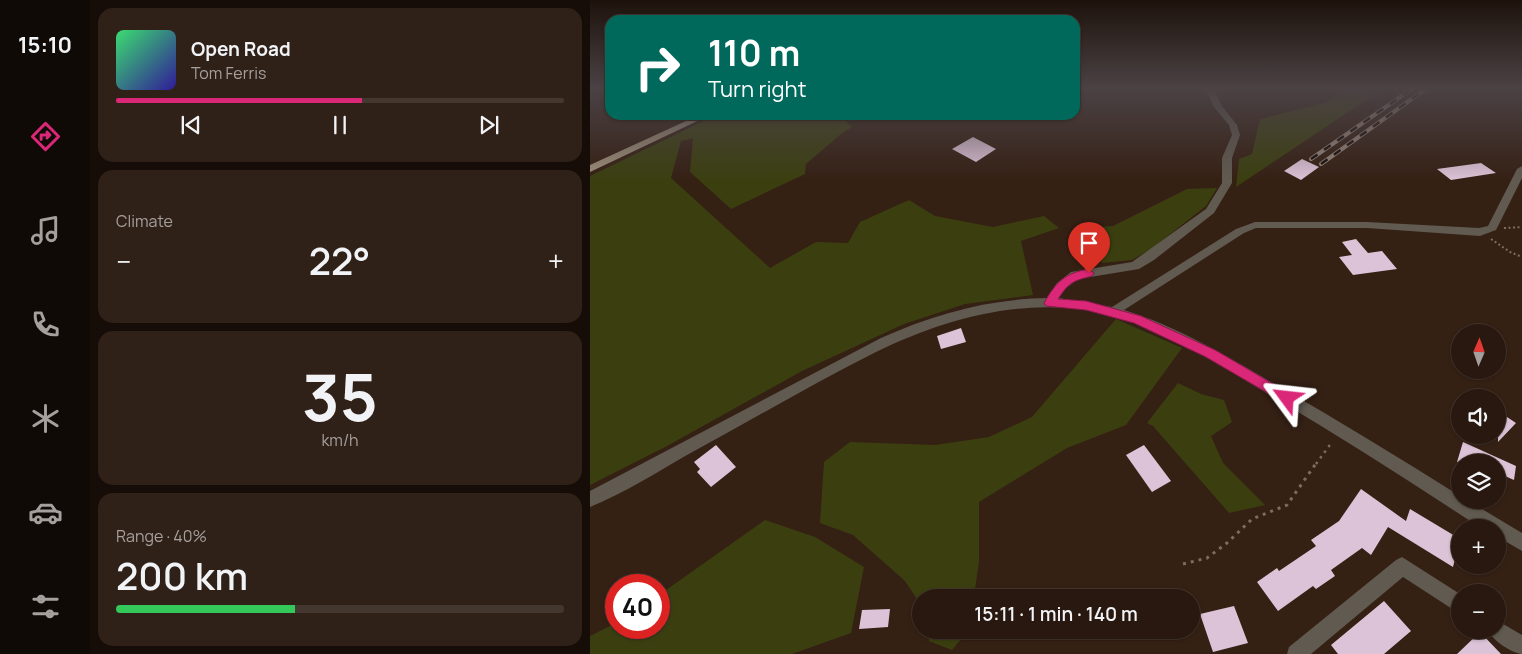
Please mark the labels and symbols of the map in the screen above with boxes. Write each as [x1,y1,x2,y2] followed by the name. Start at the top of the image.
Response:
[1068,222,1110,273] pin
[1451,324,1506,379] north arrow
[1260,371,1312,423] position arrow
[605,574,670,639] speed limit sign: 40

